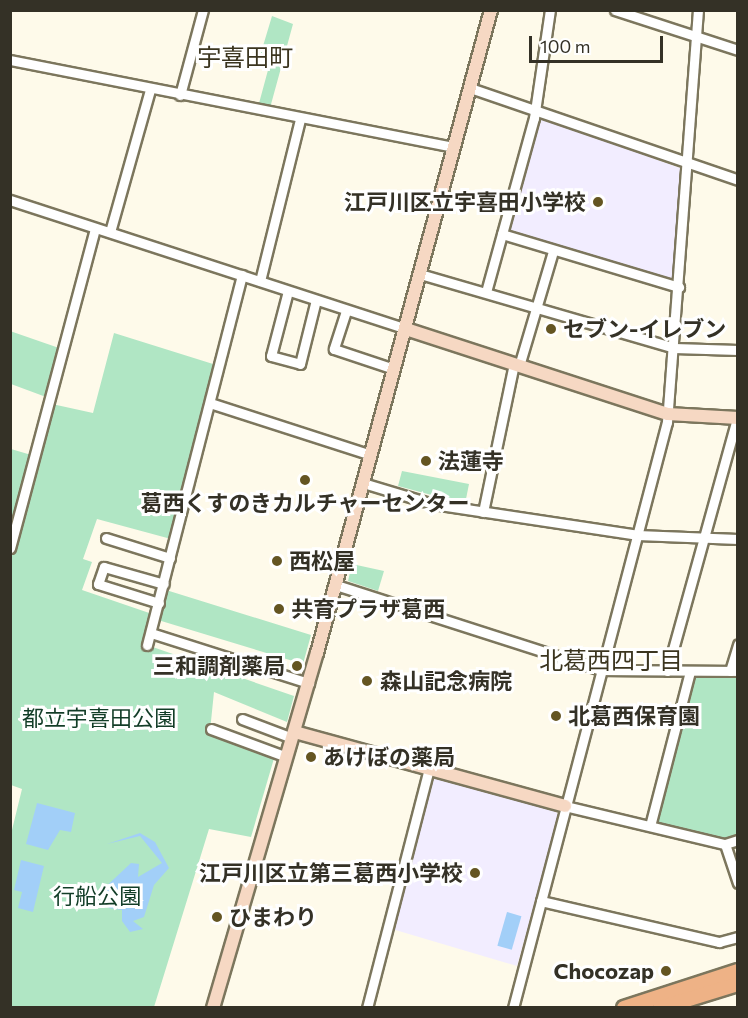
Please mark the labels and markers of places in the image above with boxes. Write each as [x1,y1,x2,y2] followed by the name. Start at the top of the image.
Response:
[344,189,586,215] place label: 江戸川区立宇喜田小学校
[591,195,605,209] marker: 江戸川区立宇喜田小学校
[563,316,726,342] place label: セブン-イレブン
[544,322,558,336] marker: セブン-イレブン
[438,448,504,474] place label: 法蓮寺
[419,454,433,468] marker: 法蓮寺
[298,473,312,487] marker: 葛西くすのきカルチャーセンター
[140,490,470,516] place label: 葛西くすのきカルチャーセンター
[289,548,355,574] place label: 西松屋
[270,554,284,568] marker: 西松屋
[291,596,445,622] place label: 共育プラザ葛西
[272,602,286,616] marker: 共育プラザ葛西
[153,653,285,679] place label: 三和調剤薬局
[290,659,304,673] marker: 三和調剤薬局
[380,668,512,694] place label: 森山記念病院
[358,672,376,690] marker: 森山記念病院
[568,703,700,729] place label: 北葛西保育園
[549,709,563,723] marker: 北葛西保育園
[323,744,455,770] place label: あけぼの薬局
[304,750,318,764] marker: あけぼの薬局
[199,860,463,886] place label: 江戸川区立第三葛西小学校
[468,866,482,880] marker: 江戸川区立第三葛西小学校
[229,904,317,930] place label: ひまわり
[210,910,224,924] marker: ひまわり
[553,958,654,984] place label: Chocozap
[659,964,673,978] marker: Chocozap

